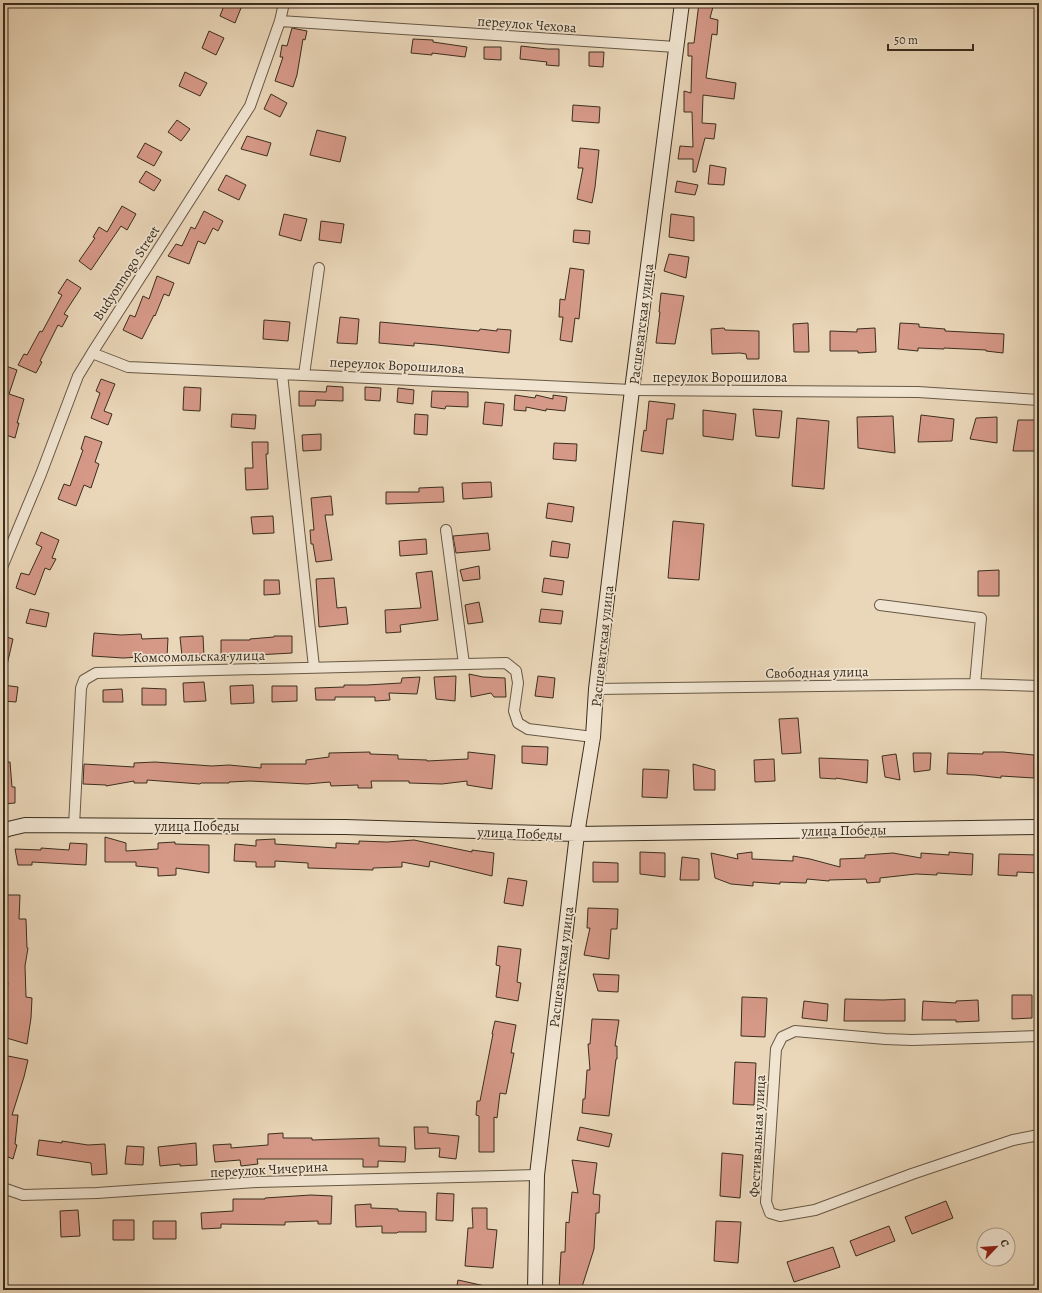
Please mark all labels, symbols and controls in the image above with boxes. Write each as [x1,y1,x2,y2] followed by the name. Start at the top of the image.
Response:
[477,12,578,37] street label: переулок Чехова
[888,26,973,52] scale bar
[894,32,918,48] text: 50 m
[89,222,165,325] street label: Budyonnogo Street
[625,262,658,386] street label: Расшеватская улица
[329,352,465,379] street label: переулок Ворошилова
[652,368,788,387] street label: переулок Ворошилова
[587,584,618,708] street label: Расшеватская улица
[133,646,266,667] street label: Комсомольская улица
[765,662,869,683] street label: Свободная улица
[153,817,240,836] street label: улица Победы
[800,820,887,841] street label: улица Победы
[476,822,563,844] street label: улица Победы
[545,905,578,1029] street label: Расшеватская улица
[745,1074,770,1198] street label: Фестивальная улица
[210,1157,329,1182] street label: переулок Чичерина
[976,1227,1016,1267] north arrow
[996,1237,1013,1249] text: С

